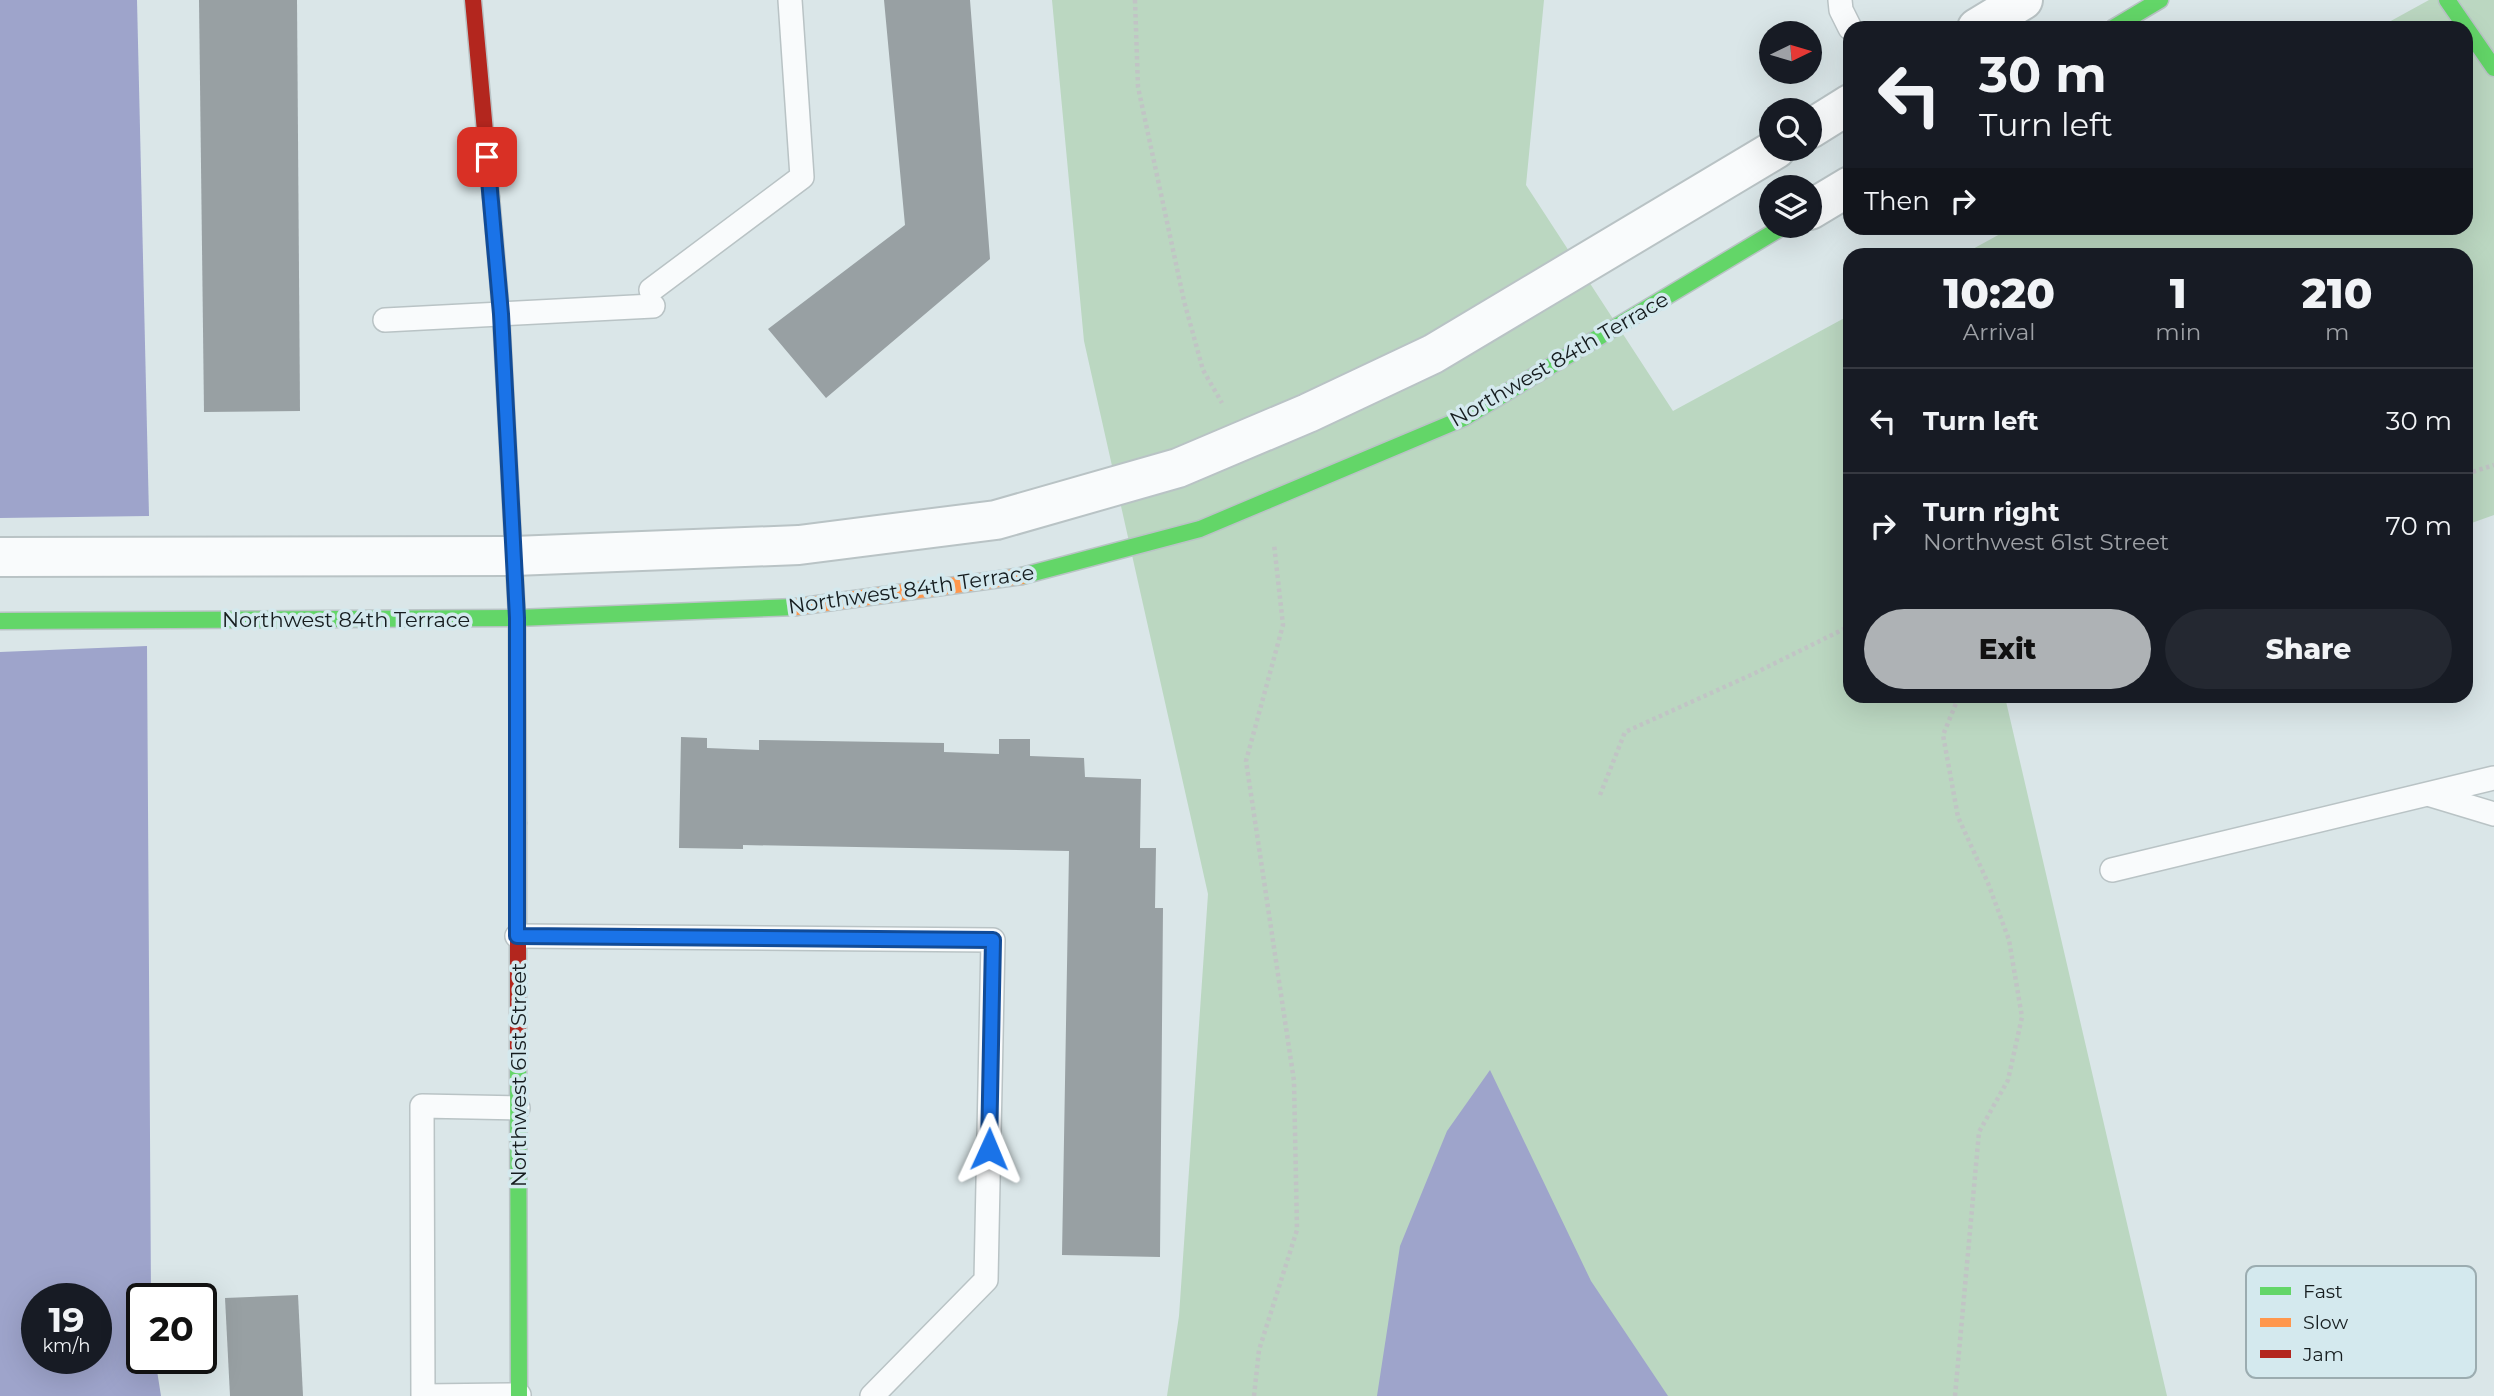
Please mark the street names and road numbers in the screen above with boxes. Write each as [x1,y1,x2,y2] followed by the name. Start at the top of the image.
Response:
[1445,286,1673,432] street label: Northwest 84th Terrace
[786,559,1036,619] street label: Northwest 84th Terrace
[222,607,470,632] street label: Northwest 84th Terrace
[506,963,531,1187] street label: Northwest 61st Street

